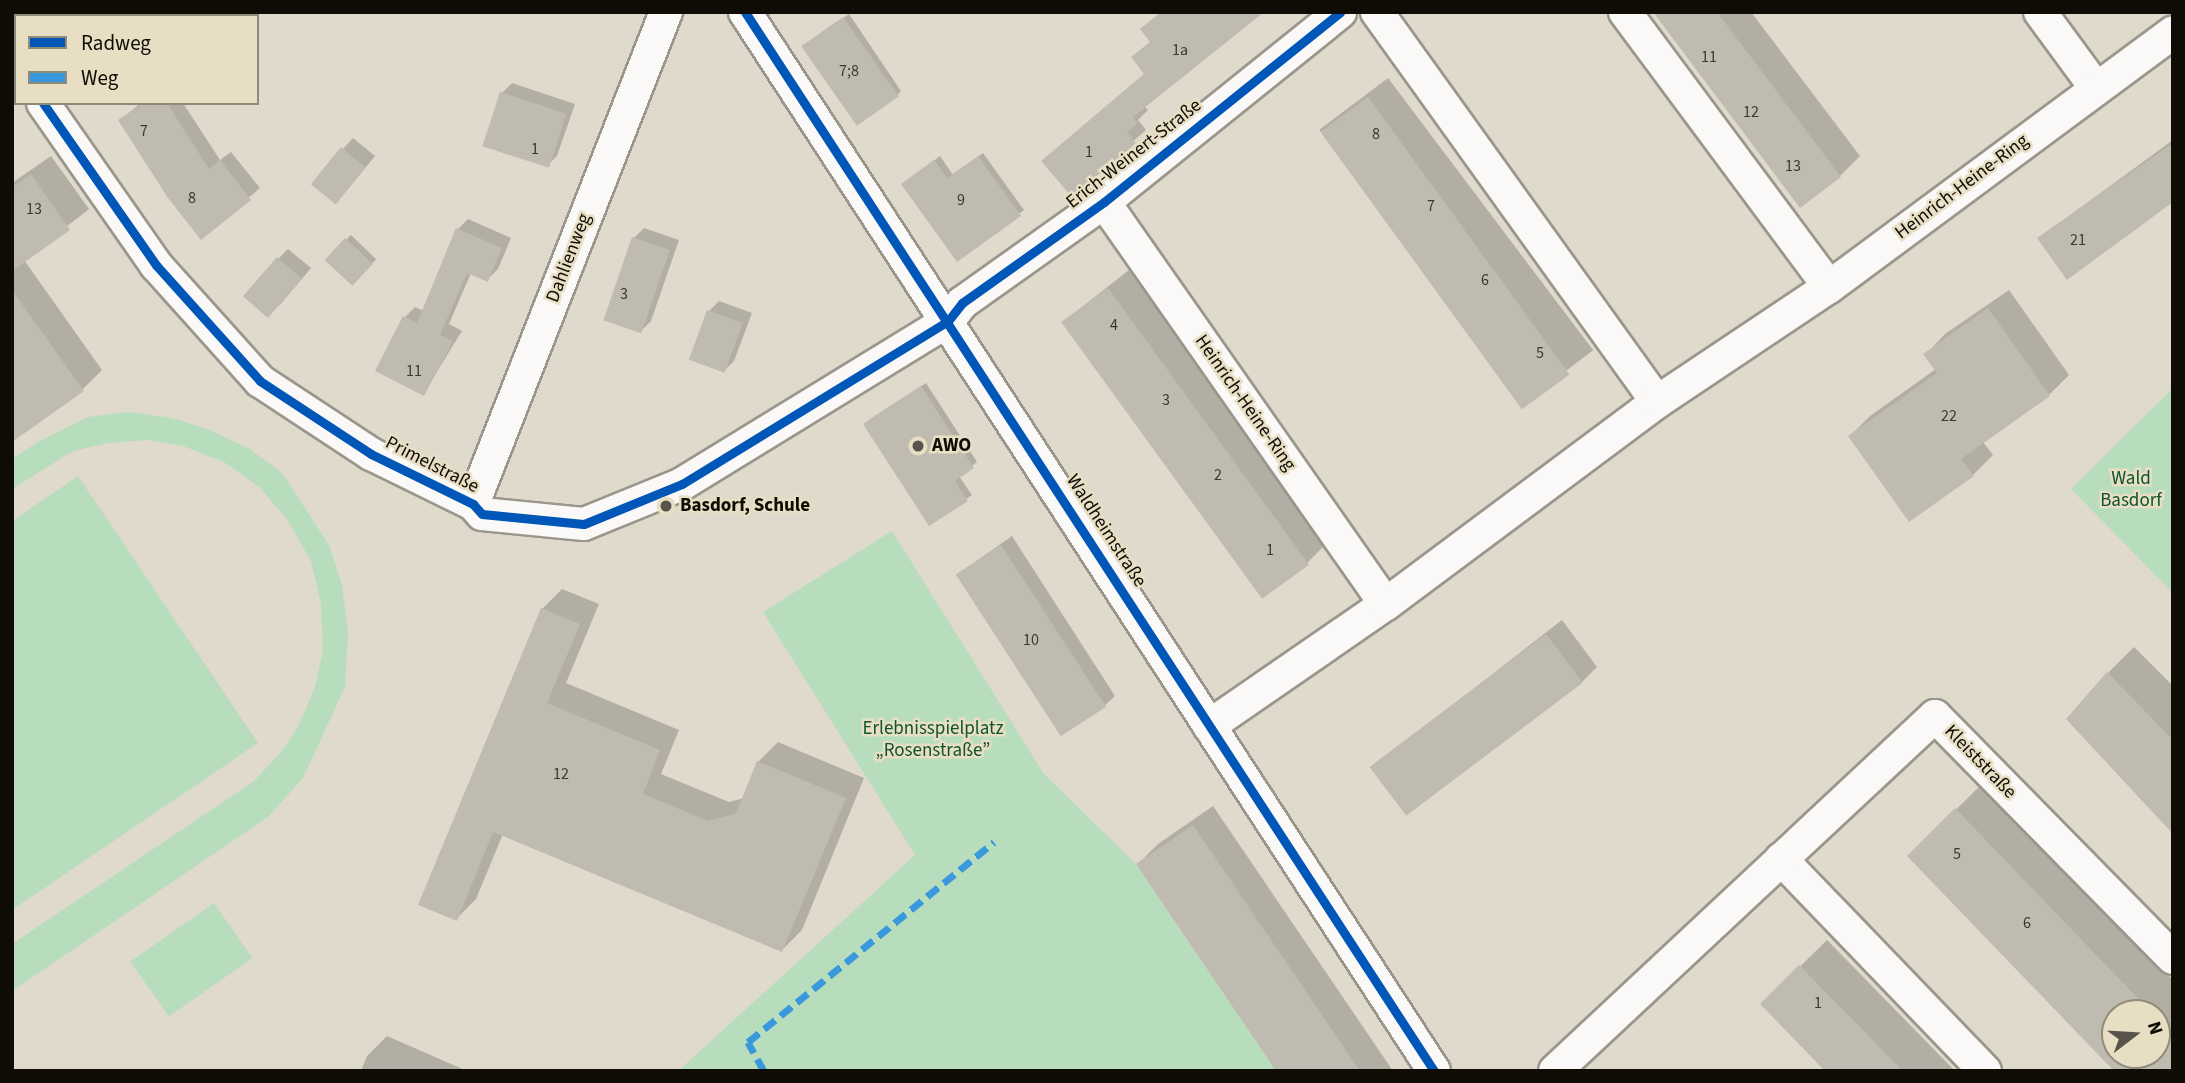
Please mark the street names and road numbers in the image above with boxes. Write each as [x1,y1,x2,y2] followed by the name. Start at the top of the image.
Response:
[1062,94,1206,214] street label: Erich-Weinert-Straße
[1891,129,2033,245] street label: Heinrich-Heine-Ring
[542,210,596,306] street label: Dahlienweg
[1190,331,1300,475] street label: Heinrich-Heine-Ring
[381,432,483,498] street label: Primelstraße
[1061,470,1151,592] street label: Waldheimstraße
[1939,720,2021,804] street label: Kleiststraße

